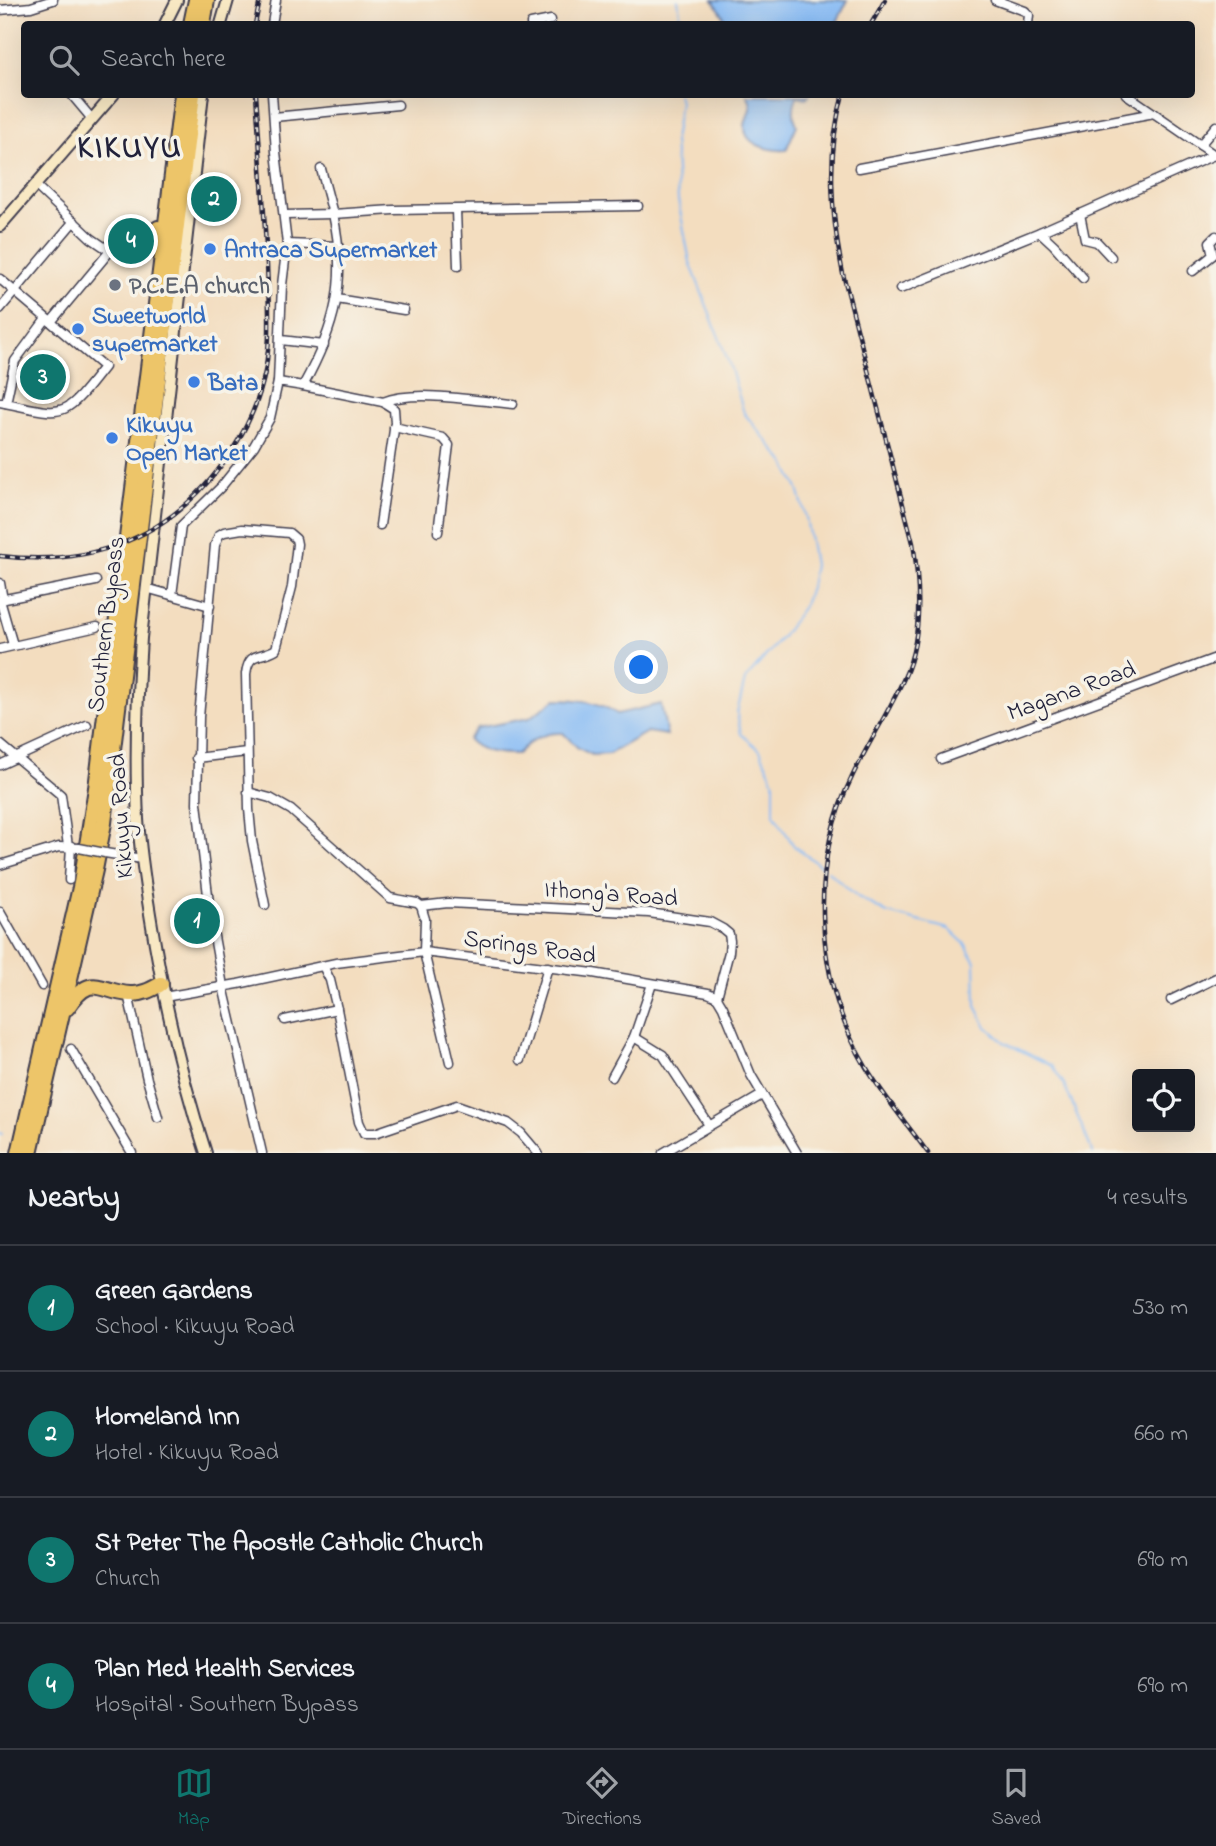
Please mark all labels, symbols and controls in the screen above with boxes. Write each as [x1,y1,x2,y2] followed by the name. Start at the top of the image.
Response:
[21,21,1195,98] search box
[45,41,83,79] icon: search
[101,41,226,79] text: Search here
[77,126,183,173] district label: KIKUYU
[191,173,237,225] pin: 2
[108,215,154,267] pin: 4
[224,234,438,269] place label: Antraca Supermarket
[202,241,218,257] marker: Antraca Supermarket
[129,270,270,305] place label: P.C.E.A church
[107,277,123,293] marker: P.C.E.A church
[92,300,218,363] place label: Sweetworld supermarket
[70,321,86,337] marker: Sweetworld supermarket
[20,351,66,403] pin: 3
[207,367,258,402] place label: Bata
[186,374,202,390] marker: Bata
[126,409,249,472] place label: Kikuyu Open Market
[104,430,120,446] marker: Kikuyu Open Market
[79,534,137,714] street label: Southern Bypass
[624,650,658,684] your location
[1003,653,1141,732] street label: Magana Road
[101,752,145,880] street label: Kikuyu Road
[543,873,679,918] street label: Ithong'a Road
[174,895,220,947] pin: 1
[461,922,599,975] street label: Springs Road
[1132,1069,1195,1132] map controls
[1132,1069,1195,1132] button: locate
[28,1177,120,1221] text: Nearby
[1107,1182,1188,1215] text: 4 results
[95,1273,253,1311] text: Green Gardens
[47,1292,55,1325] text: 1
[1132,1292,1188,1325] text: 530 m
[95,1311,295,1344] text: School · Kikuyu Road
[95,1399,240,1437] text: Homeland Inn
[45,1418,57,1451] text: 2
[1134,1418,1188,1451] text: 660 m
[95,1437,279,1470] text: Hotel · Kikuyu Road
[95,1525,483,1563] text: St Peter The Apostle Catholic Church
[46,1544,56,1577] text: 3
[1137,1544,1188,1577] text: 690 m
[95,1563,160,1596] text: Church
[95,1651,355,1689] text: Plan Med Health Services
[46,1670,56,1703] text: 4
[1137,1670,1188,1703] text: 690 m
[95,1689,359,1722] text: Hospital · Southern Bypass
[175,1764,213,1833] tab: Map
[563,1764,642,1833] tab: Directions
[992,1764,1041,1833] tab: Saved

